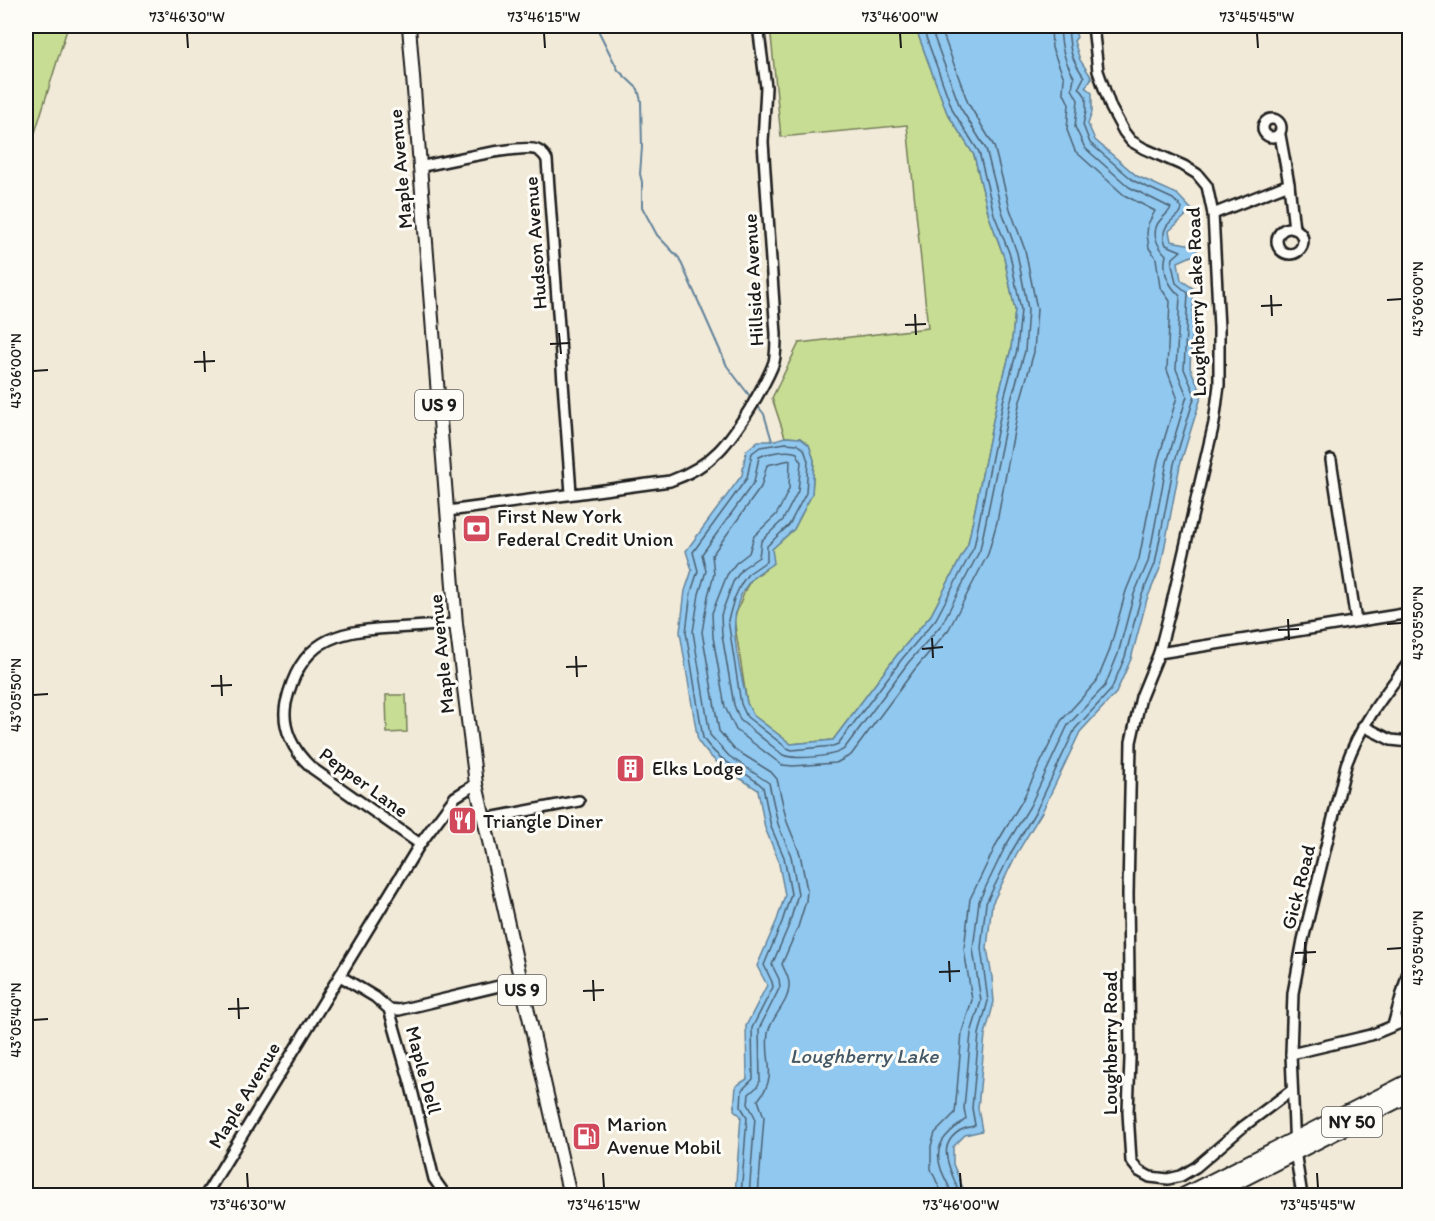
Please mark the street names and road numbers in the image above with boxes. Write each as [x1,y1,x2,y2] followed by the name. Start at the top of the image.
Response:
[383,108,417,230] street label: Maple Avenue
[518,176,552,310] street label: Hudson Avenue
[1181,206,1211,397] street label: Loughberry Lake Road
[738,213,768,347] street label: Hillside Avenue
[415,390,463,420] road number: US 9
[423,593,459,715] street label: Maple Avenue
[315,742,413,822] street label: Pepper Lane
[1276,842,1320,932] street label: Gick Road
[1098,971,1122,1115] street label: Loughberry Road
[498,975,546,1005] road number: US 9
[401,1023,447,1117] street label: Maple Dell
[203,1037,285,1153] street label: Maple Avenue
[1322,1107,1382,1137] road number: NY 50

